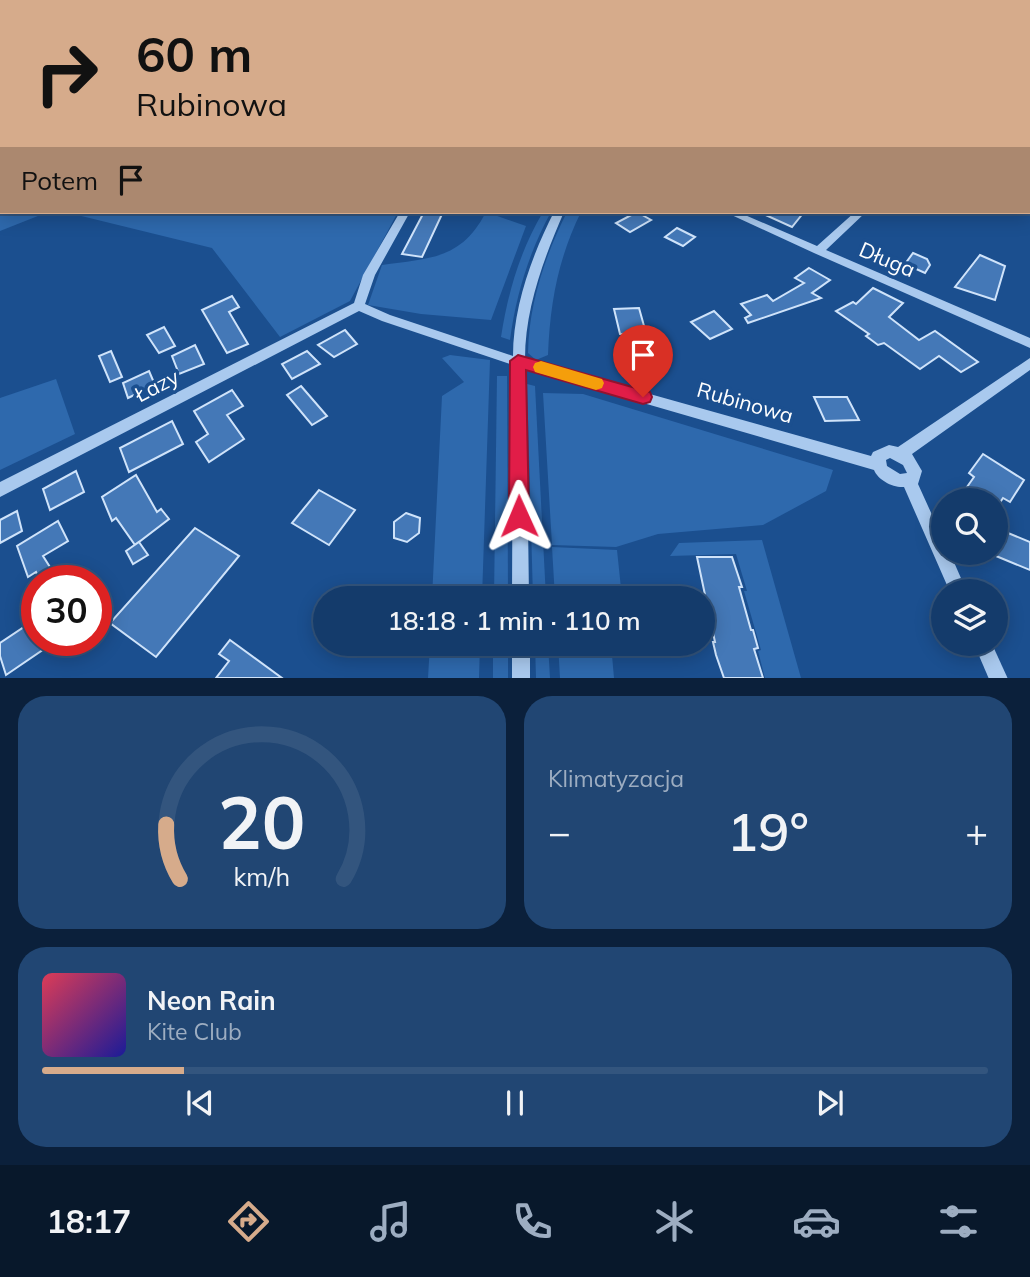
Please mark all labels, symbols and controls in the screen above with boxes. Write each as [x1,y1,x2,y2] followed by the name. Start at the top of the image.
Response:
[136,23,252,84] text: 60 m
[21,28,112,119] icon: right
[136,84,287,124] text: Rubinowa
[112,161,150,199] icon: arrive
[21,164,98,197] text: Potem
[856,236,919,282] street label: Długa
[613,325,673,397] pin
[624,336,662,374] icon: arrive
[129,363,183,408] street label: Łazy
[694,376,796,428] street label: Rubinowa
[482,479,556,553] position arrow
[931,488,1008,656] map controls
[931,488,1008,565] button: search
[21,565,112,656] speed limit sign: 30
[931,579,1008,656] button: layers
[387,604,641,637] text: 18:18 · 1 min · 110 m
[548,764,684,793] text: Klimatyzacja
[218,776,306,867] text: 20
[727,799,809,864] text: 19°
[548,808,571,856] text: −
[965,808,988,856] text: +
[234,860,290,891] text: km/h
[147,984,276,1017] text: Neon Rain
[147,1017,242,1046] text: Kite Club
[181,1084,219,1122] icon: previous
[496,1084,534,1122] icon: pause
[811,1084,849,1122] icon: next
[224,1197,273,1246] icon: directions
[366,1197,415,1246] icon: music
[508,1197,557,1246] icon: phone
[650,1197,699,1246] icon: climate
[792,1197,841,1246] icon: car
[934,1197,983,1246] icon: filters
[47,1201,131,1241] text: 18:17

